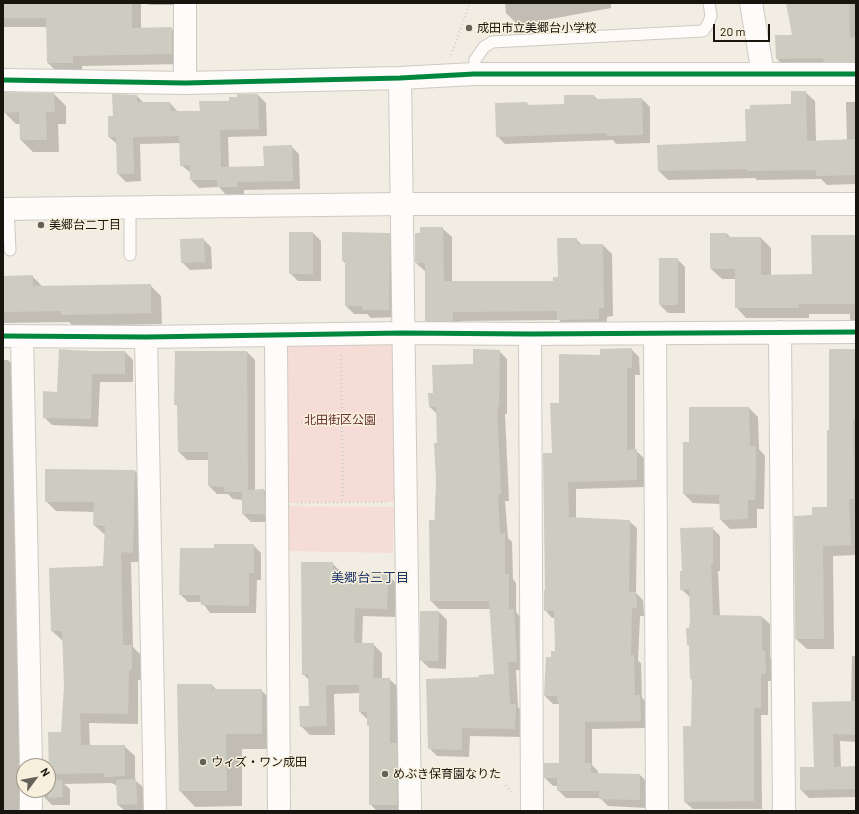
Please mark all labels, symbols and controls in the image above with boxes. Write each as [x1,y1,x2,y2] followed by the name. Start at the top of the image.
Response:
[715,16,772,42] scale bar
[477,21,597,35] place label: 成田市立美郷台小学校
[464,23,474,33] marker: 成田市立美郷台小学校
[720,24,746,38] text: 20 m
[49,218,121,232] place label: 美郷台二丁目
[36,220,46,230] marker: 美郷台二丁目
[304,413,376,427] park label: 北田街区公園
[331,570,409,586] district label: 美郷台三丁目
[211,755,307,769] place label: ウィズ・ワン成田
[198,757,208,767] marker: ウィズ・ワン成田
[16,758,56,798] north arrow
[38,765,53,778] text: N
[393,767,501,781] place label: めぶき保育園なりた
[380,769,390,779] marker: めぶき保育園なりた

